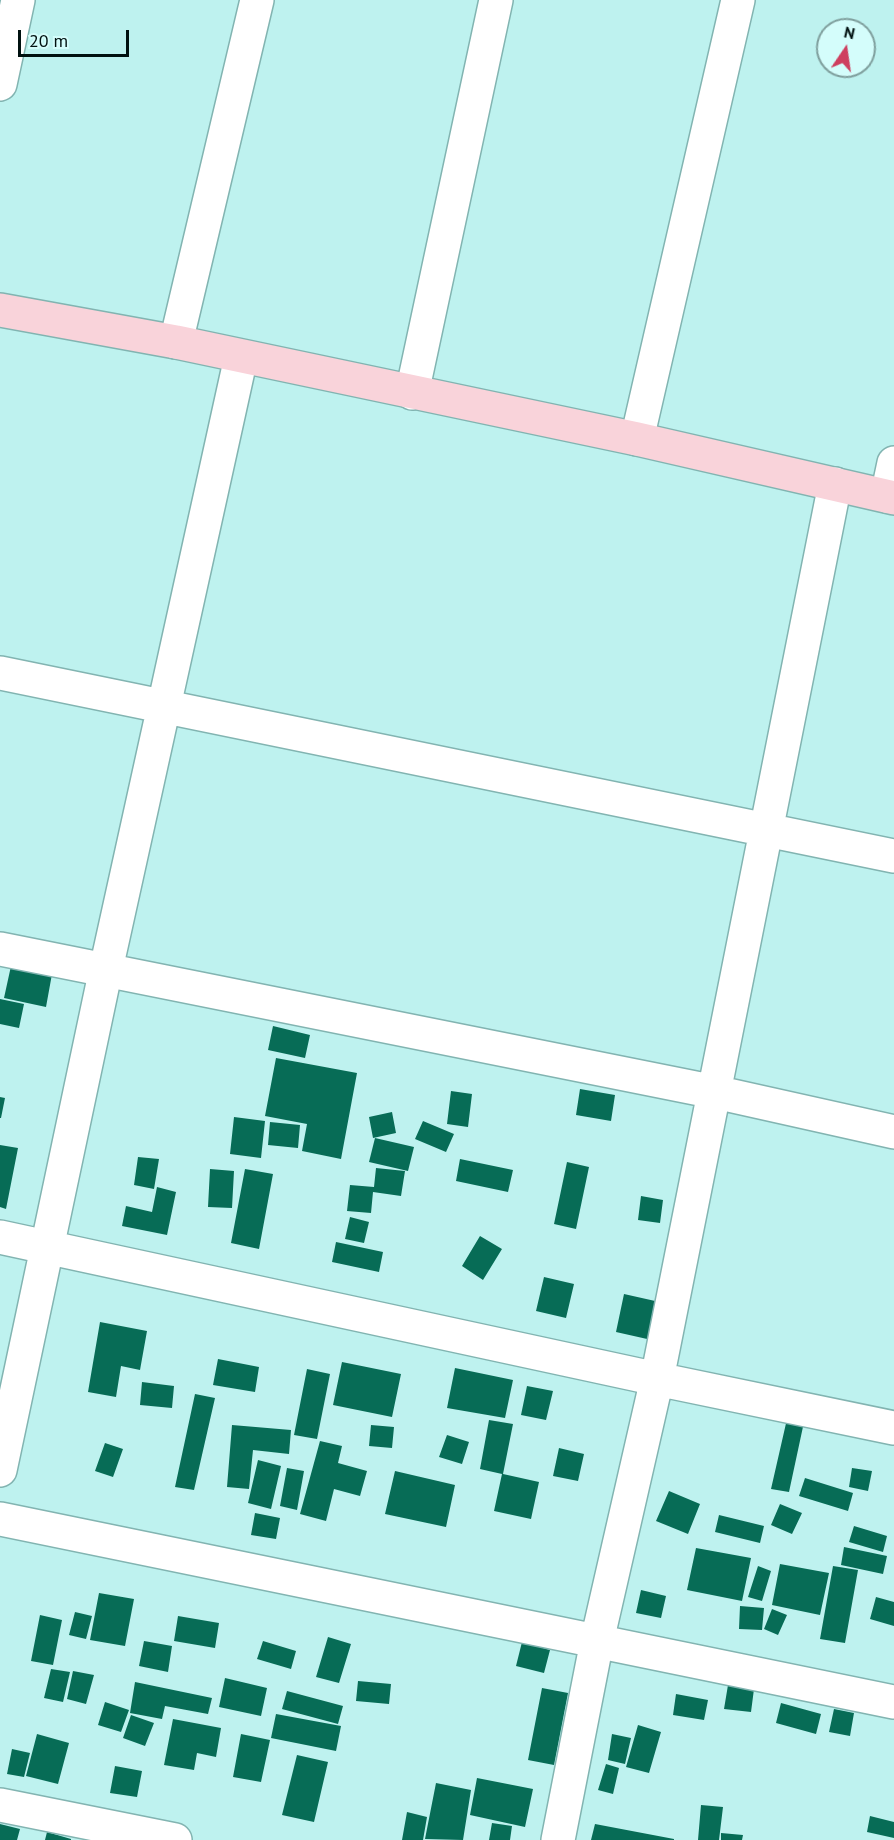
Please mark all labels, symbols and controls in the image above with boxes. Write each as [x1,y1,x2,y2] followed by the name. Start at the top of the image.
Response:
[21,18,132,56] scale bar
[816,18,876,78] north arrow
[842,21,857,43] text: N
[29,29,68,52] text: 20 m

